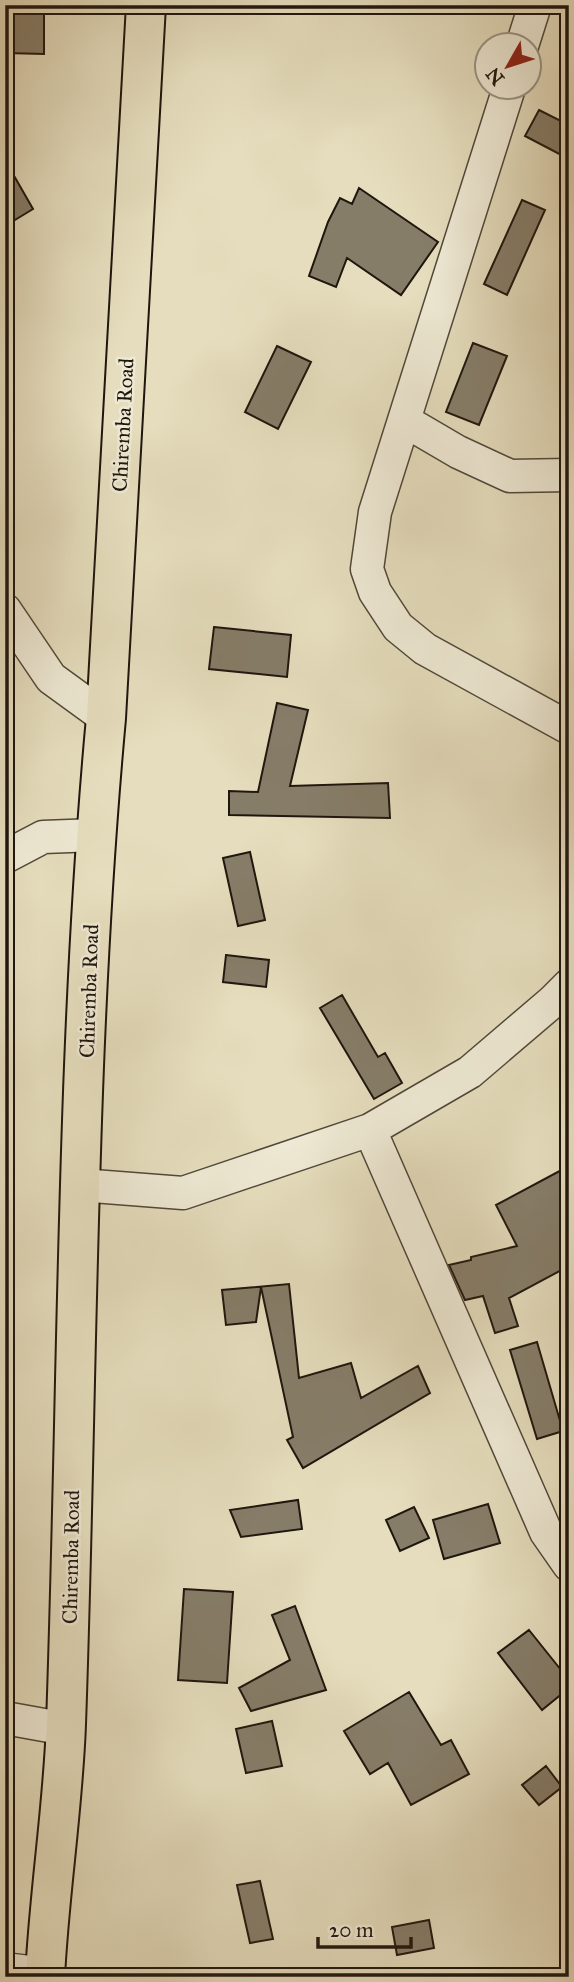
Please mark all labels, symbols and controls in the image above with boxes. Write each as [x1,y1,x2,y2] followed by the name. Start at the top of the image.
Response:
[472,32,542,102] north arrow
[481,63,509,90] text: N
[107,357,140,493] street label: Chiremba Road
[74,923,104,1058] street label: Chiremba Road
[57,1489,85,1624] street label: Chiremba Road
[318,1905,411,1949] scale bar
[329,1917,374,1943] text: 20 m

